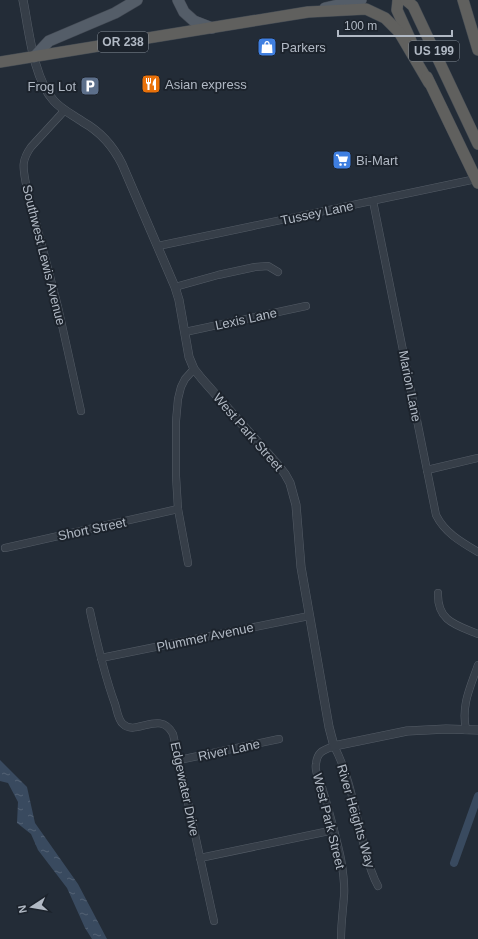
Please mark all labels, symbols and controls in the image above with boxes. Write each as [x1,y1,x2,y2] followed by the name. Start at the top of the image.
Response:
[338,12,452,38] scale bar
[344,19,377,33] text: 100 m
[98,32,148,52] road number: OR 238
[256,36,278,58] shop icon: Parkers
[281,40,326,55] place label: Parkers
[409,41,459,61] road number: US 199
[140,73,162,95] restaurant icon: Asian express
[79,75,101,97] parking icon: Frog Lot
[165,77,247,92] place label: Asian express
[28,79,76,94] place label: Frog Lot
[331,149,353,171] supermarket icon: Bi-Mart
[356,153,398,168] place label: Bi-Mart
[19,183,69,327] street label: Southwest Lewis Avenue
[279,198,355,228] street label: Tussey Lane
[214,305,278,333] street label: Lexis Lane
[396,349,424,423] street label: Marion Lane
[210,390,286,474] street label: West Park Street
[57,514,128,544] street label: Short Street
[155,619,255,655] street label: Plummer Avenue
[197,736,261,764] street label: River Lane
[168,740,202,838] street label: Edgewater Drive
[334,762,378,870] street label: River Heights Way
[310,772,348,871] street label: West Park Street
[12,887,52,927] north arrow
[16,904,29,914] text: N

